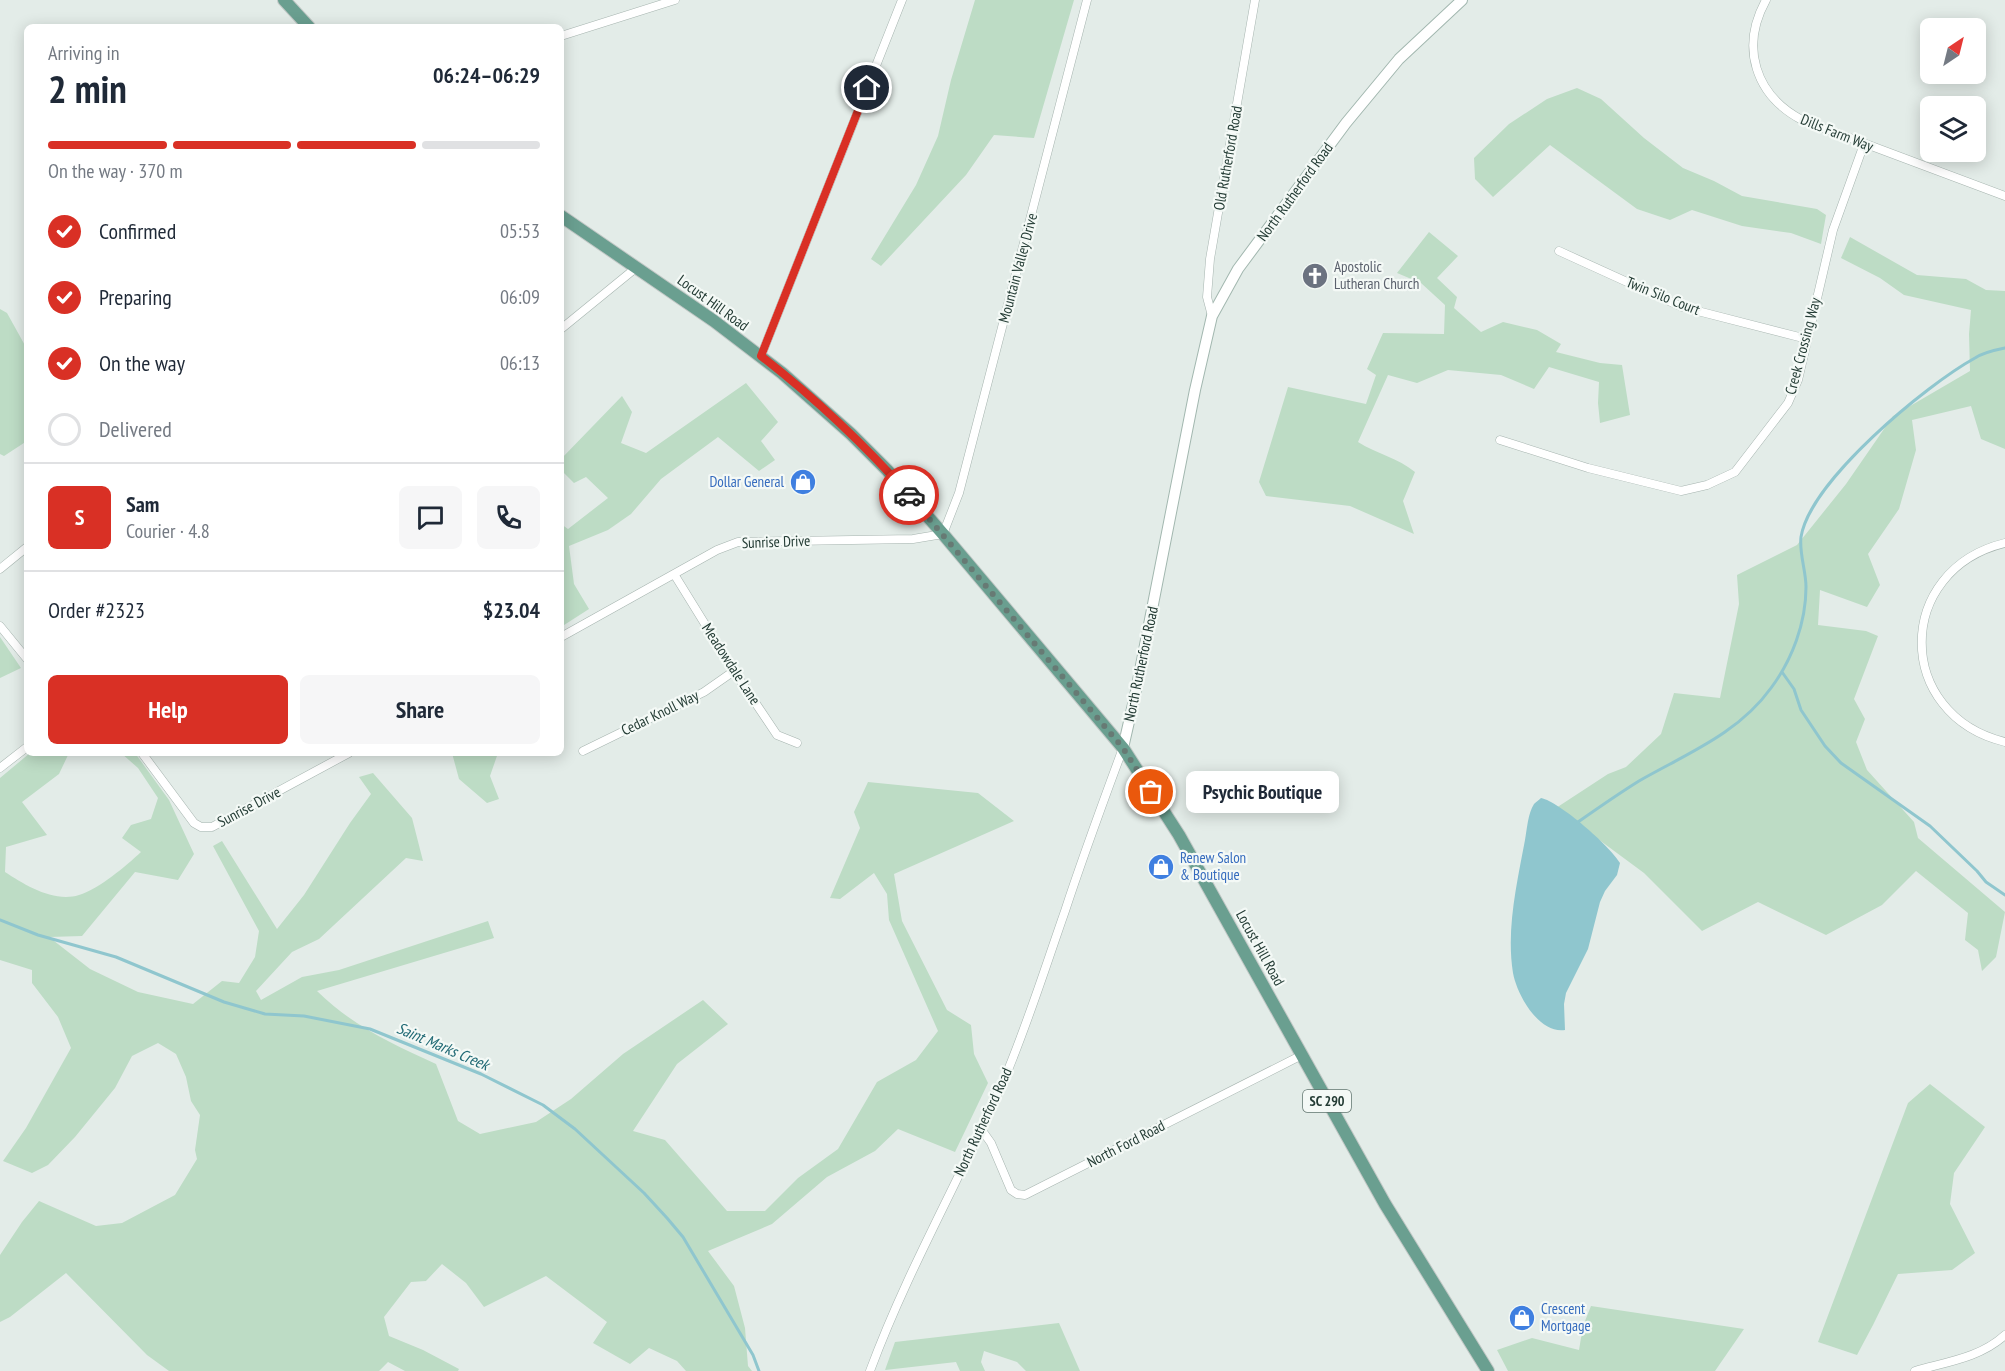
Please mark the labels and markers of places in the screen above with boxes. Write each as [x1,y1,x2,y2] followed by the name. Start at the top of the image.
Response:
[841,62,892,113] pin
[1334,257,1419,293] place label: Apostolic Lutheran Church
[1300,261,1330,291] church icon: Apostolic Lutheran Church
[788,467,818,497] shop icon: Dollar General
[709,472,784,491] place label: Dollar General
[1125,766,1176,817] pin
[1187,771,1340,813] callout: Psychic Boutique
[1180,848,1246,884] place label: Renew Salon & Boutique
[1146,852,1176,882] shop icon: Renew Salon & Boutique
[1541,1299,1591,1335] place label: Crescent Mortgage
[1507,1303,1537,1333] shop icon: Crescent Mortgage

